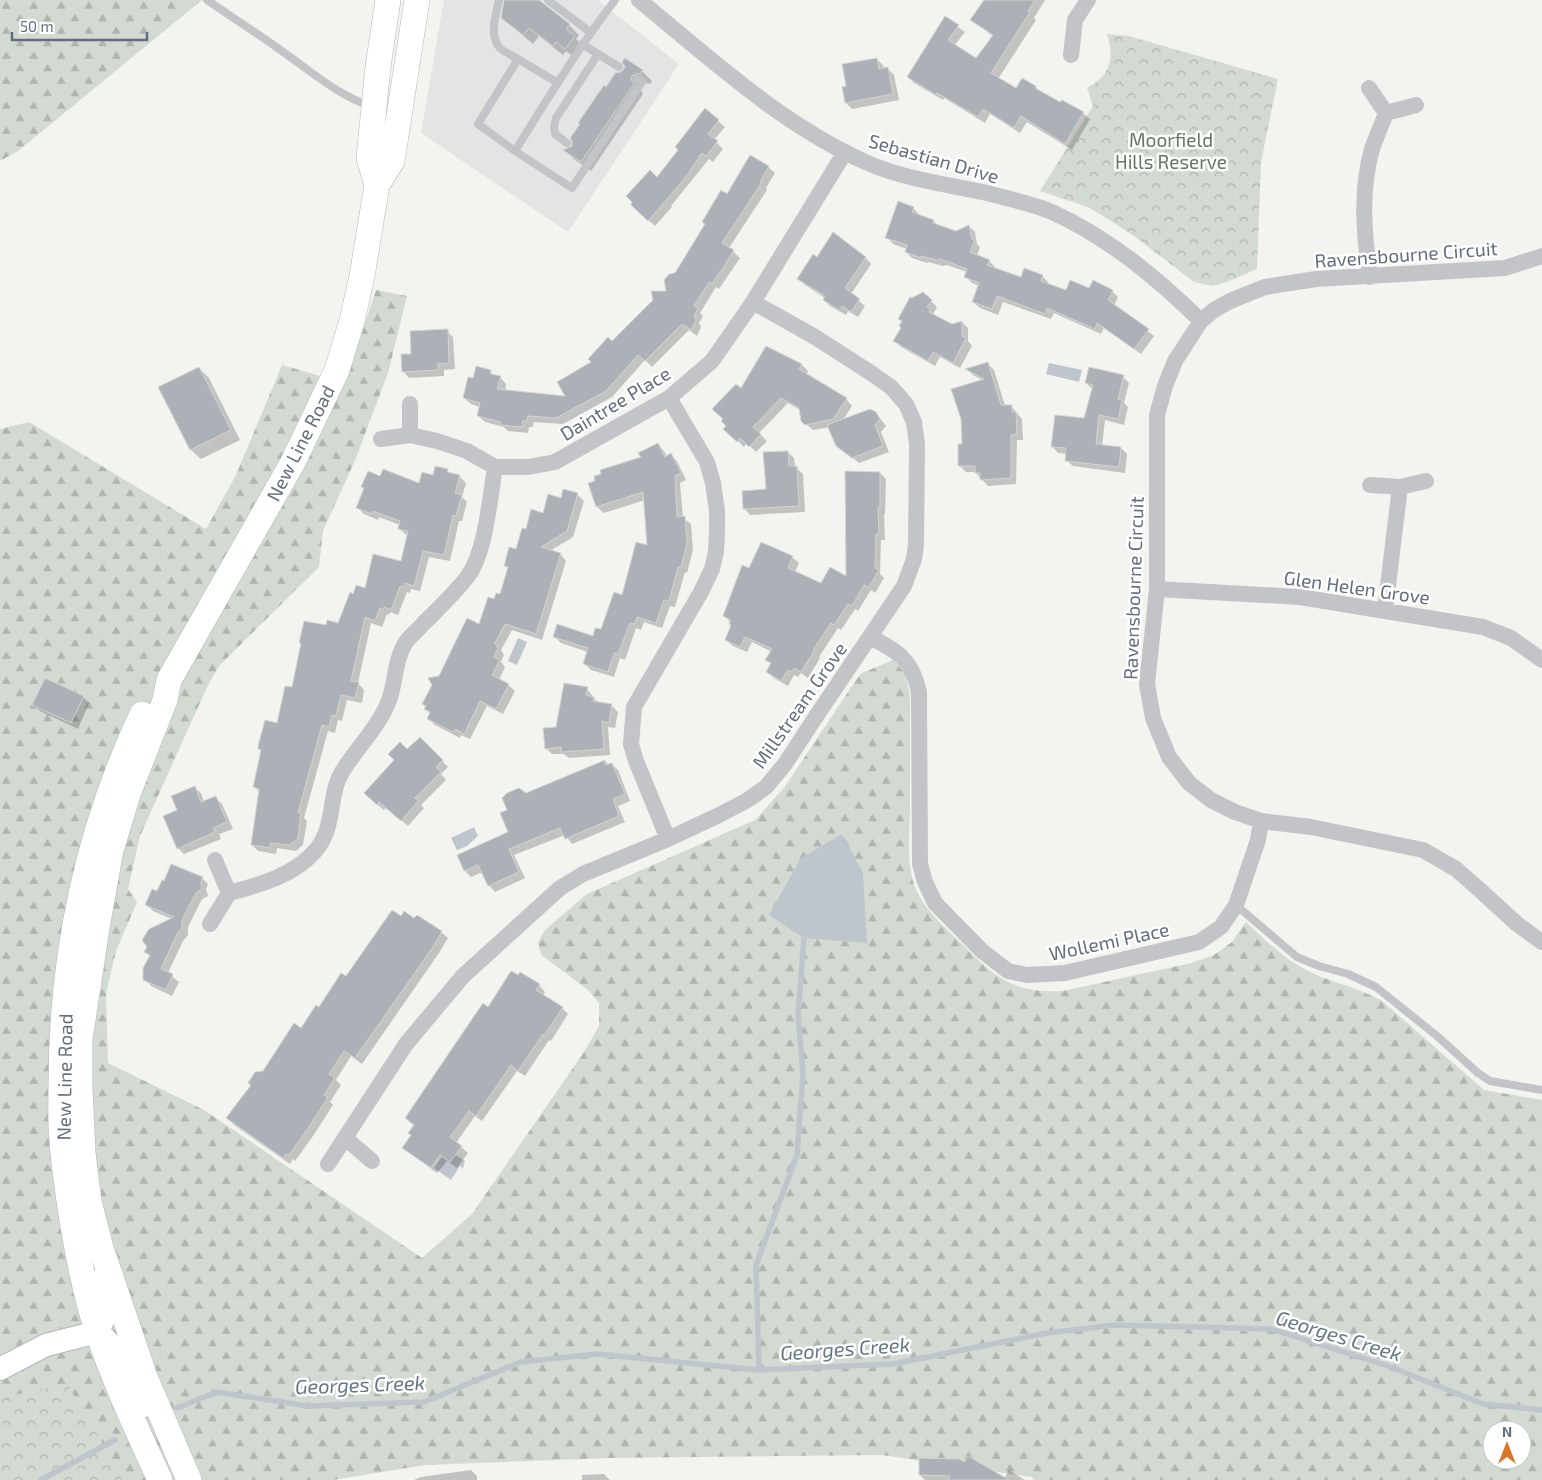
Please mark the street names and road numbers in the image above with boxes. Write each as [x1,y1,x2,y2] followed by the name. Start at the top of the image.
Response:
[866,128,1002,188] street label: Sebastian Drive
[1314,236,1498,272] street label: Ravensbourne Circuit
[556,361,674,445] street label: Daintree Place
[261,381,339,505] street label: New Line Road
[1118,496,1148,680] street label: Ravensbourne Circuit
[1283,565,1431,609] street label: Glen Helen Grove
[747,638,851,772] street label: Millstream Grove
[1047,917,1171,965] street label: Wollemi Place
[51,1013,77,1141] street label: New Line Road

